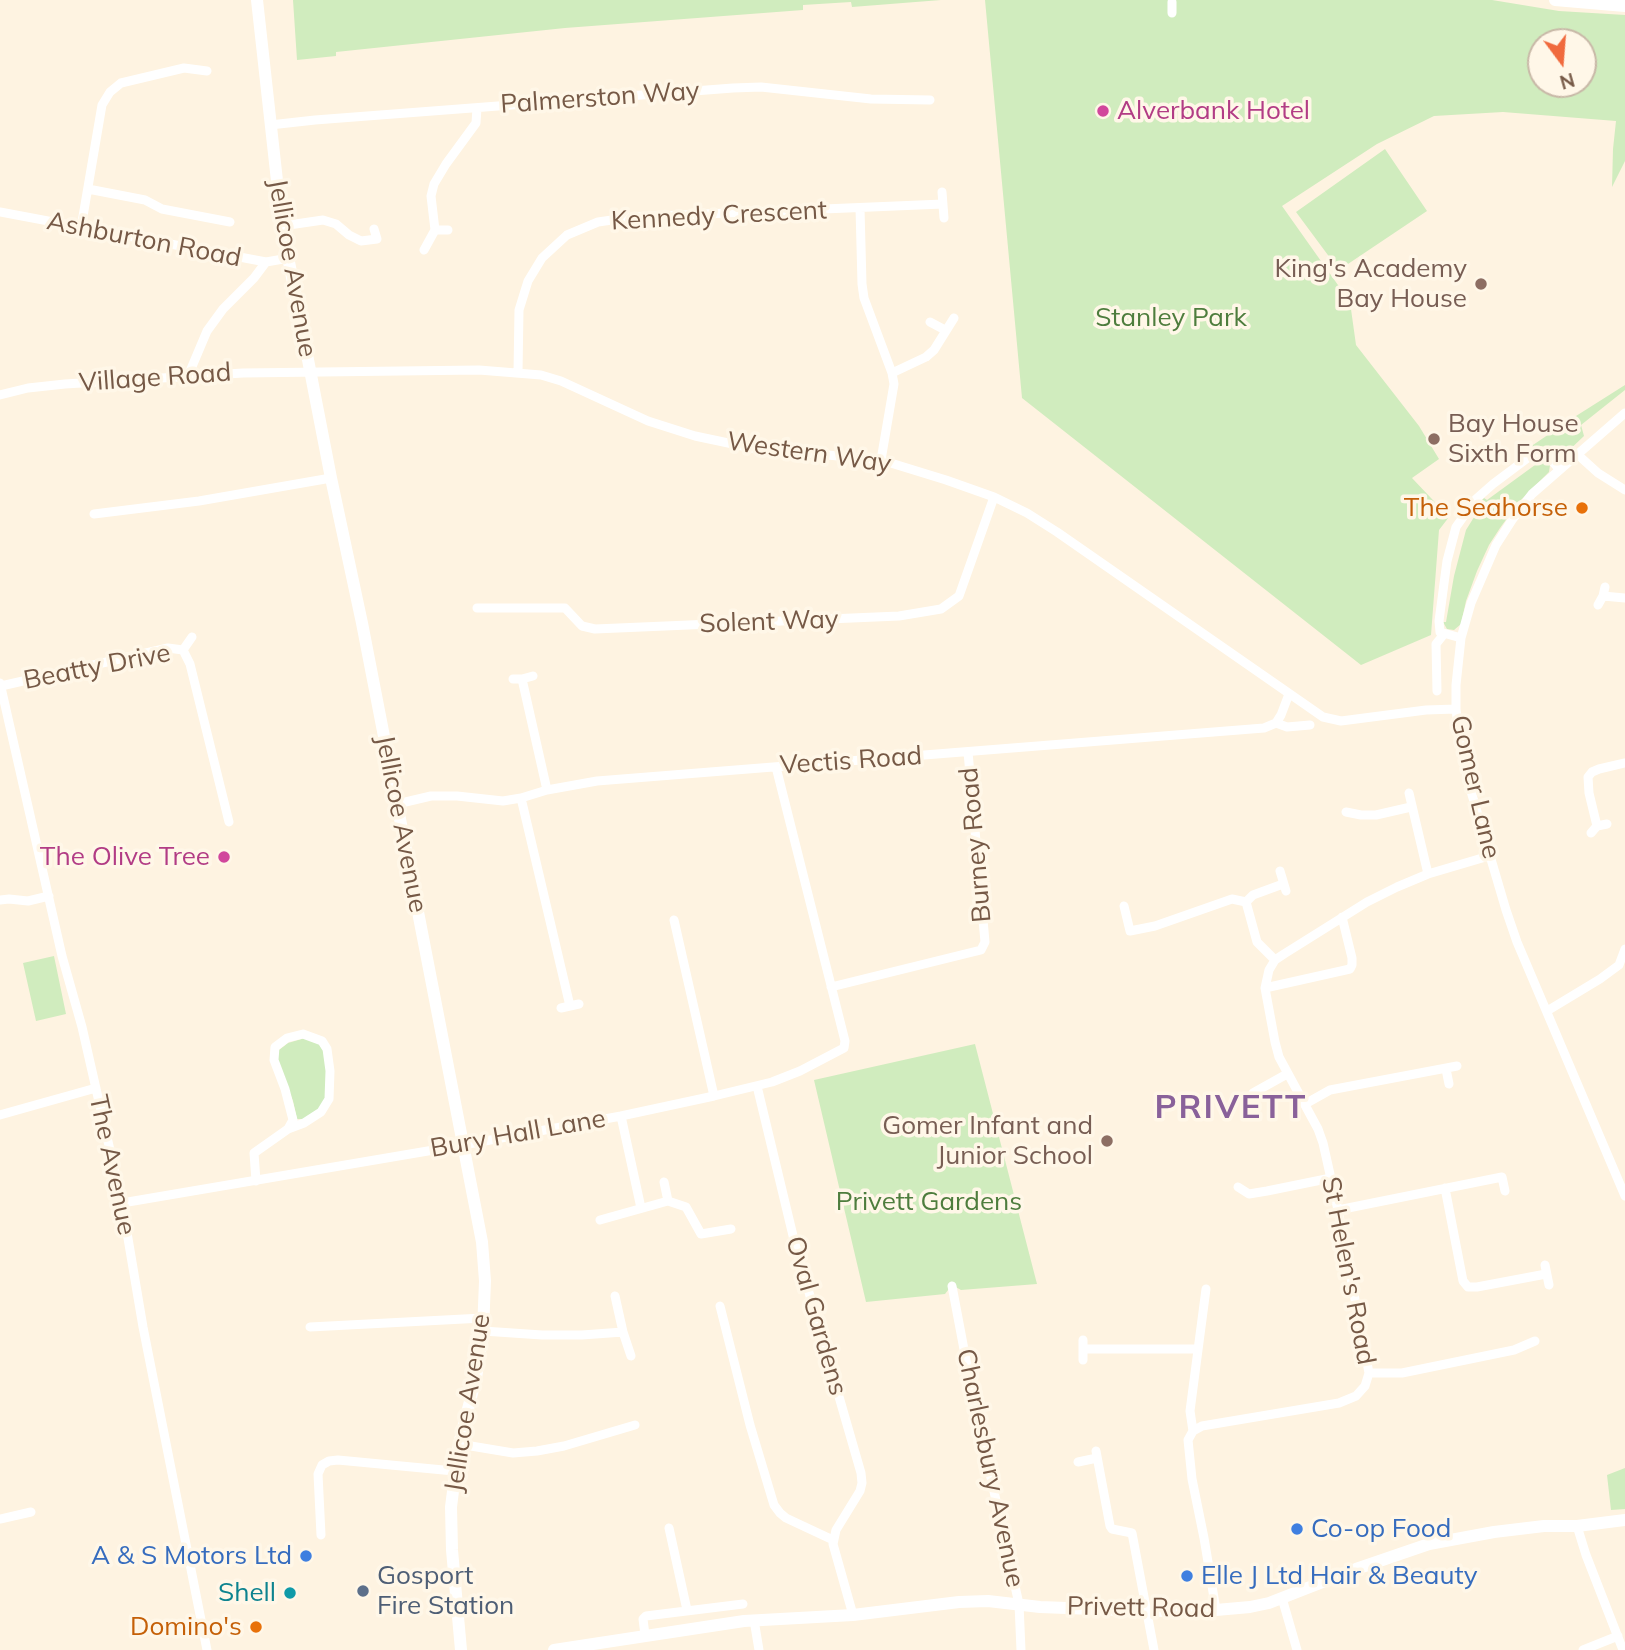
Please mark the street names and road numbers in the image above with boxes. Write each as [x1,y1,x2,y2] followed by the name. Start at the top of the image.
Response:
[499,75,701,121] street label: Palmerston Way
[261,177,323,359] street label: Jellicoe Avenue
[610,195,828,237] street label: Kennedy Crescent
[44,206,244,274] street label: Ashburton Road
[78,357,232,399] street label: Village Road
[725,426,893,480] street label: Western Way
[699,604,839,640] street label: Solent Way
[21,637,173,697] street label: Beatty Drive
[1443,712,1507,862] street label: Gomer Lane
[368,733,434,915] street label: Jellicoe Avenue
[779,740,923,782] street label: Vectis Road
[954,766,998,924] street label: Burney Road
[82,1092,142,1238] street label: The Avenue
[428,1103,608,1165] street label: Bury Hall Lane
[1314,1174,1382,1368] street label: St Helen's Road
[778,1233,854,1399] street label: Oval Gardens
[438,1312,498,1494] street label: Jellicoe Avenue
[949,1346,1031,1590] street label: Charlesbury Avenue
[1067,1591,1215,1625] street label: Privett Road

